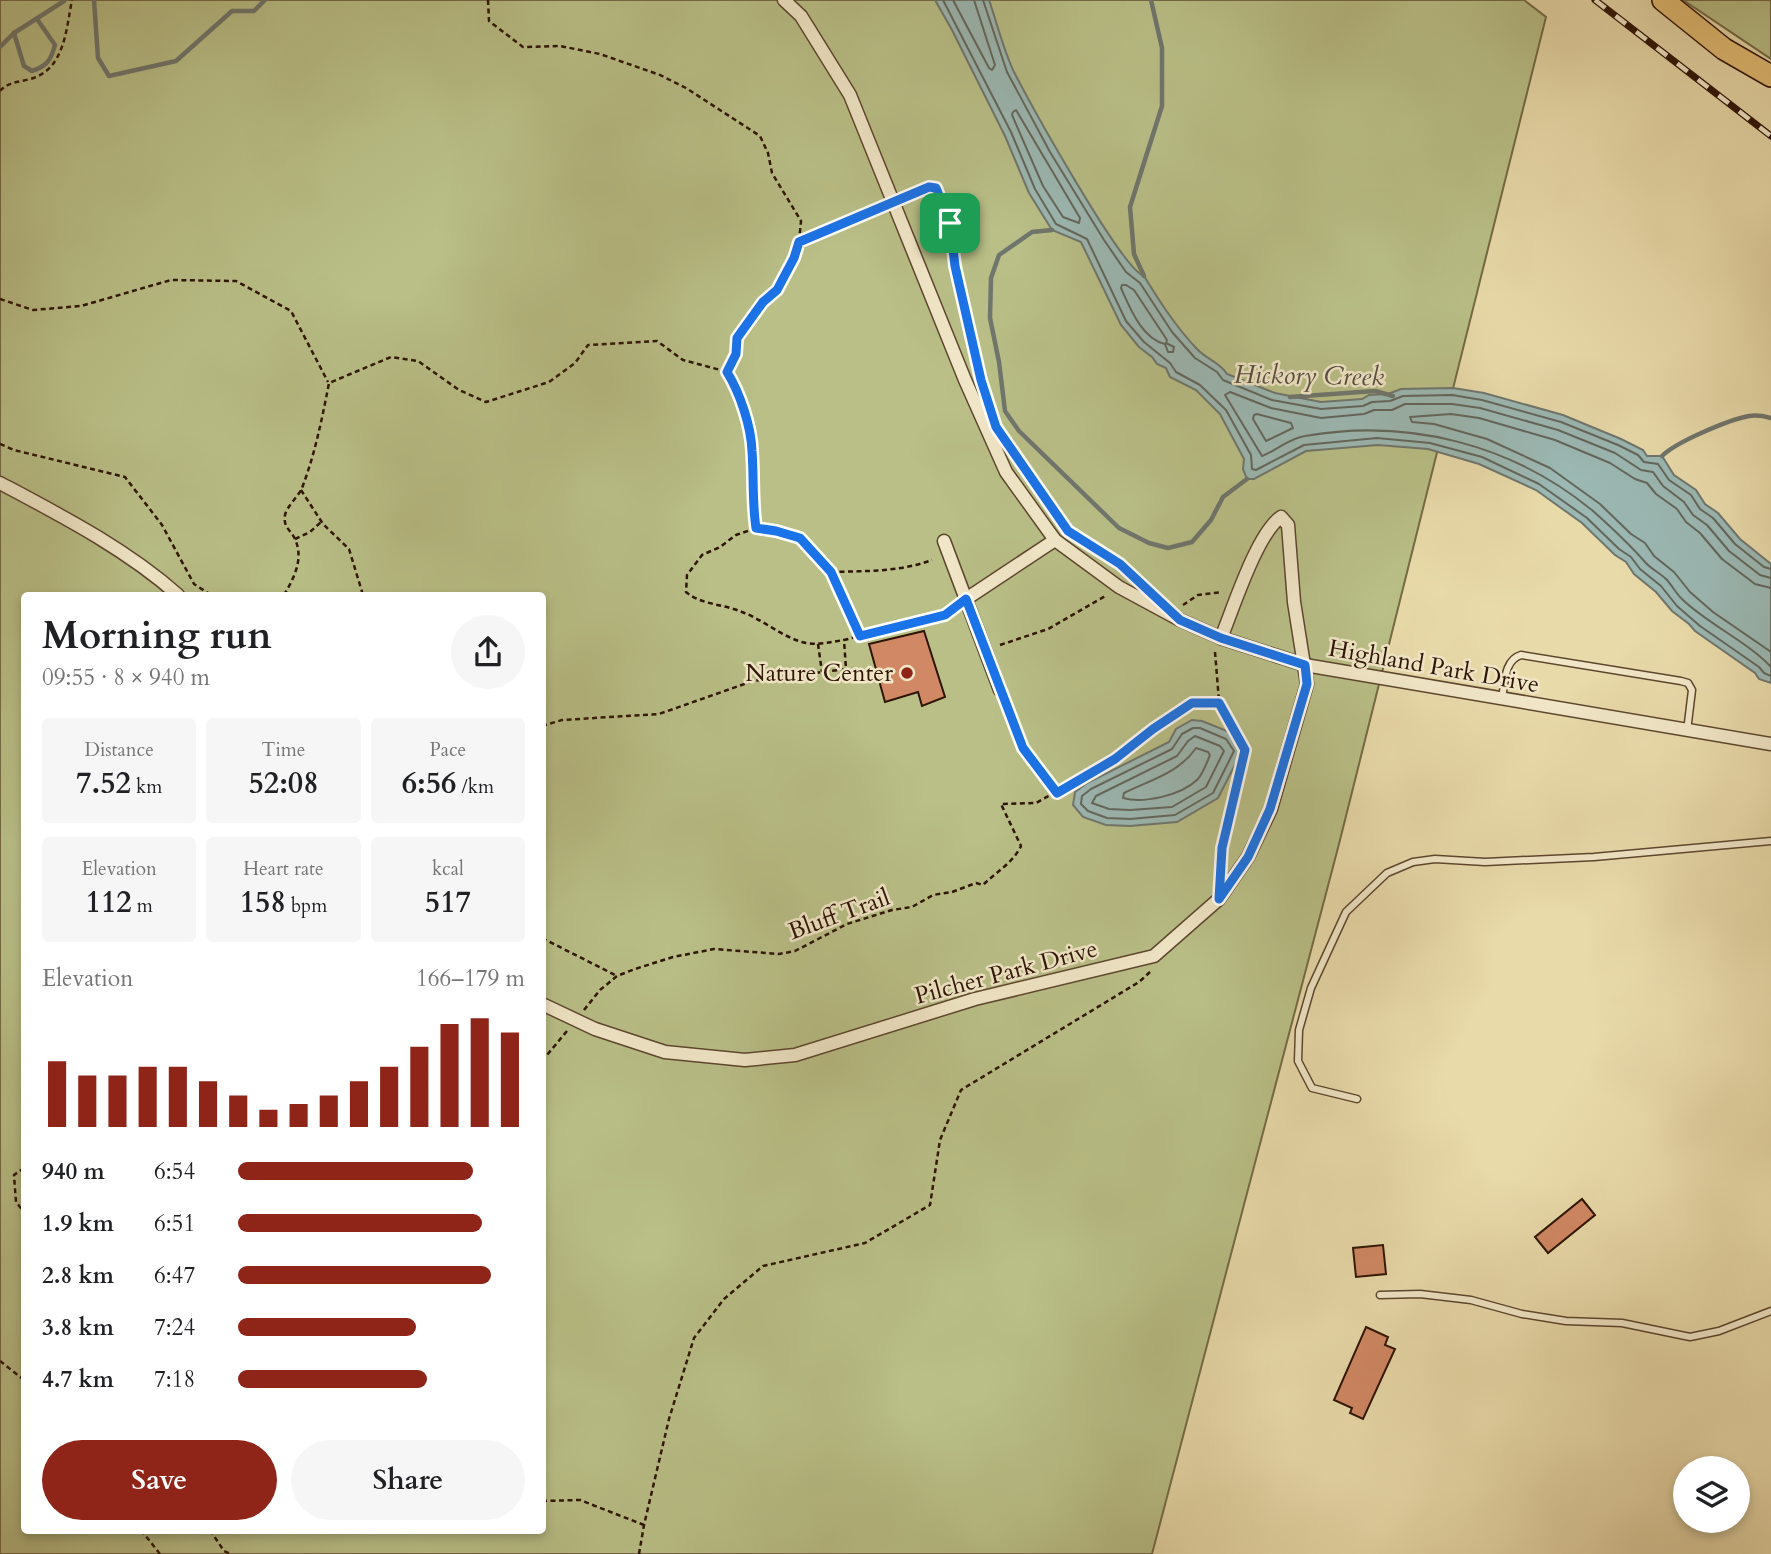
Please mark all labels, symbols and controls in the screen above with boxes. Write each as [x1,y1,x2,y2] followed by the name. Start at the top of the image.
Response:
[920,193,980,253] pin
[931,204,969,242] icon: arrive
[1234,357,1384,394] water label: Hickory Creek
[42,610,272,662] text: Morning run
[451,615,525,689] button: share
[1326,632,1542,701] street label: Highland Park Drive
[745,657,893,690] place label: Nature Center
[42,662,210,693] text: 09:55 · 8 × 940 m
[899,665,915,681] marker: Nature Center
[84,737,154,763] text: Distance
[262,737,305,763] text: Time
[429,737,466,763] text: Pace
[76,763,131,804] text: 7.52
[248,763,319,804] text: 52:08
[402,763,456,804] text: 6:56
[131,774,162,800] text: km
[456,774,494,800] text: /km
[81,856,157,882] text: Elevation
[243,856,324,882] text: Heart rate
[432,856,464,882] text: kcal
[784,881,895,948] street label: Bluff Trail
[86,882,132,923] text: 112
[240,882,286,923] text: 158
[425,882,471,923] text: 517
[132,893,153,919] text: m
[286,893,327,919] text: bpm
[911,932,1101,1013] street label: Pilcher Park Drive
[42,963,133,994] text: Elevation
[416,963,525,994] text: 166–179 m
[42,1156,105,1187] text: 940 m
[154,1156,195,1187] text: 6:54
[42,1208,114,1239] text: 1.9 km
[154,1208,195,1239] text: 6:51
[42,1260,114,1291] text: 2.8 km
[154,1260,195,1291] text: 6:47
[42,1312,114,1343] text: 3.8 km
[154,1312,195,1343] text: 7:24
[42,1364,114,1395] text: 4.7 km
[154,1364,195,1395] text: 7:18
[42,1440,277,1520] button: Save
[291,1440,525,1520] button: Share
[1673,1456,1750,1533] map controls
[1673,1456,1750,1533] button: layers

